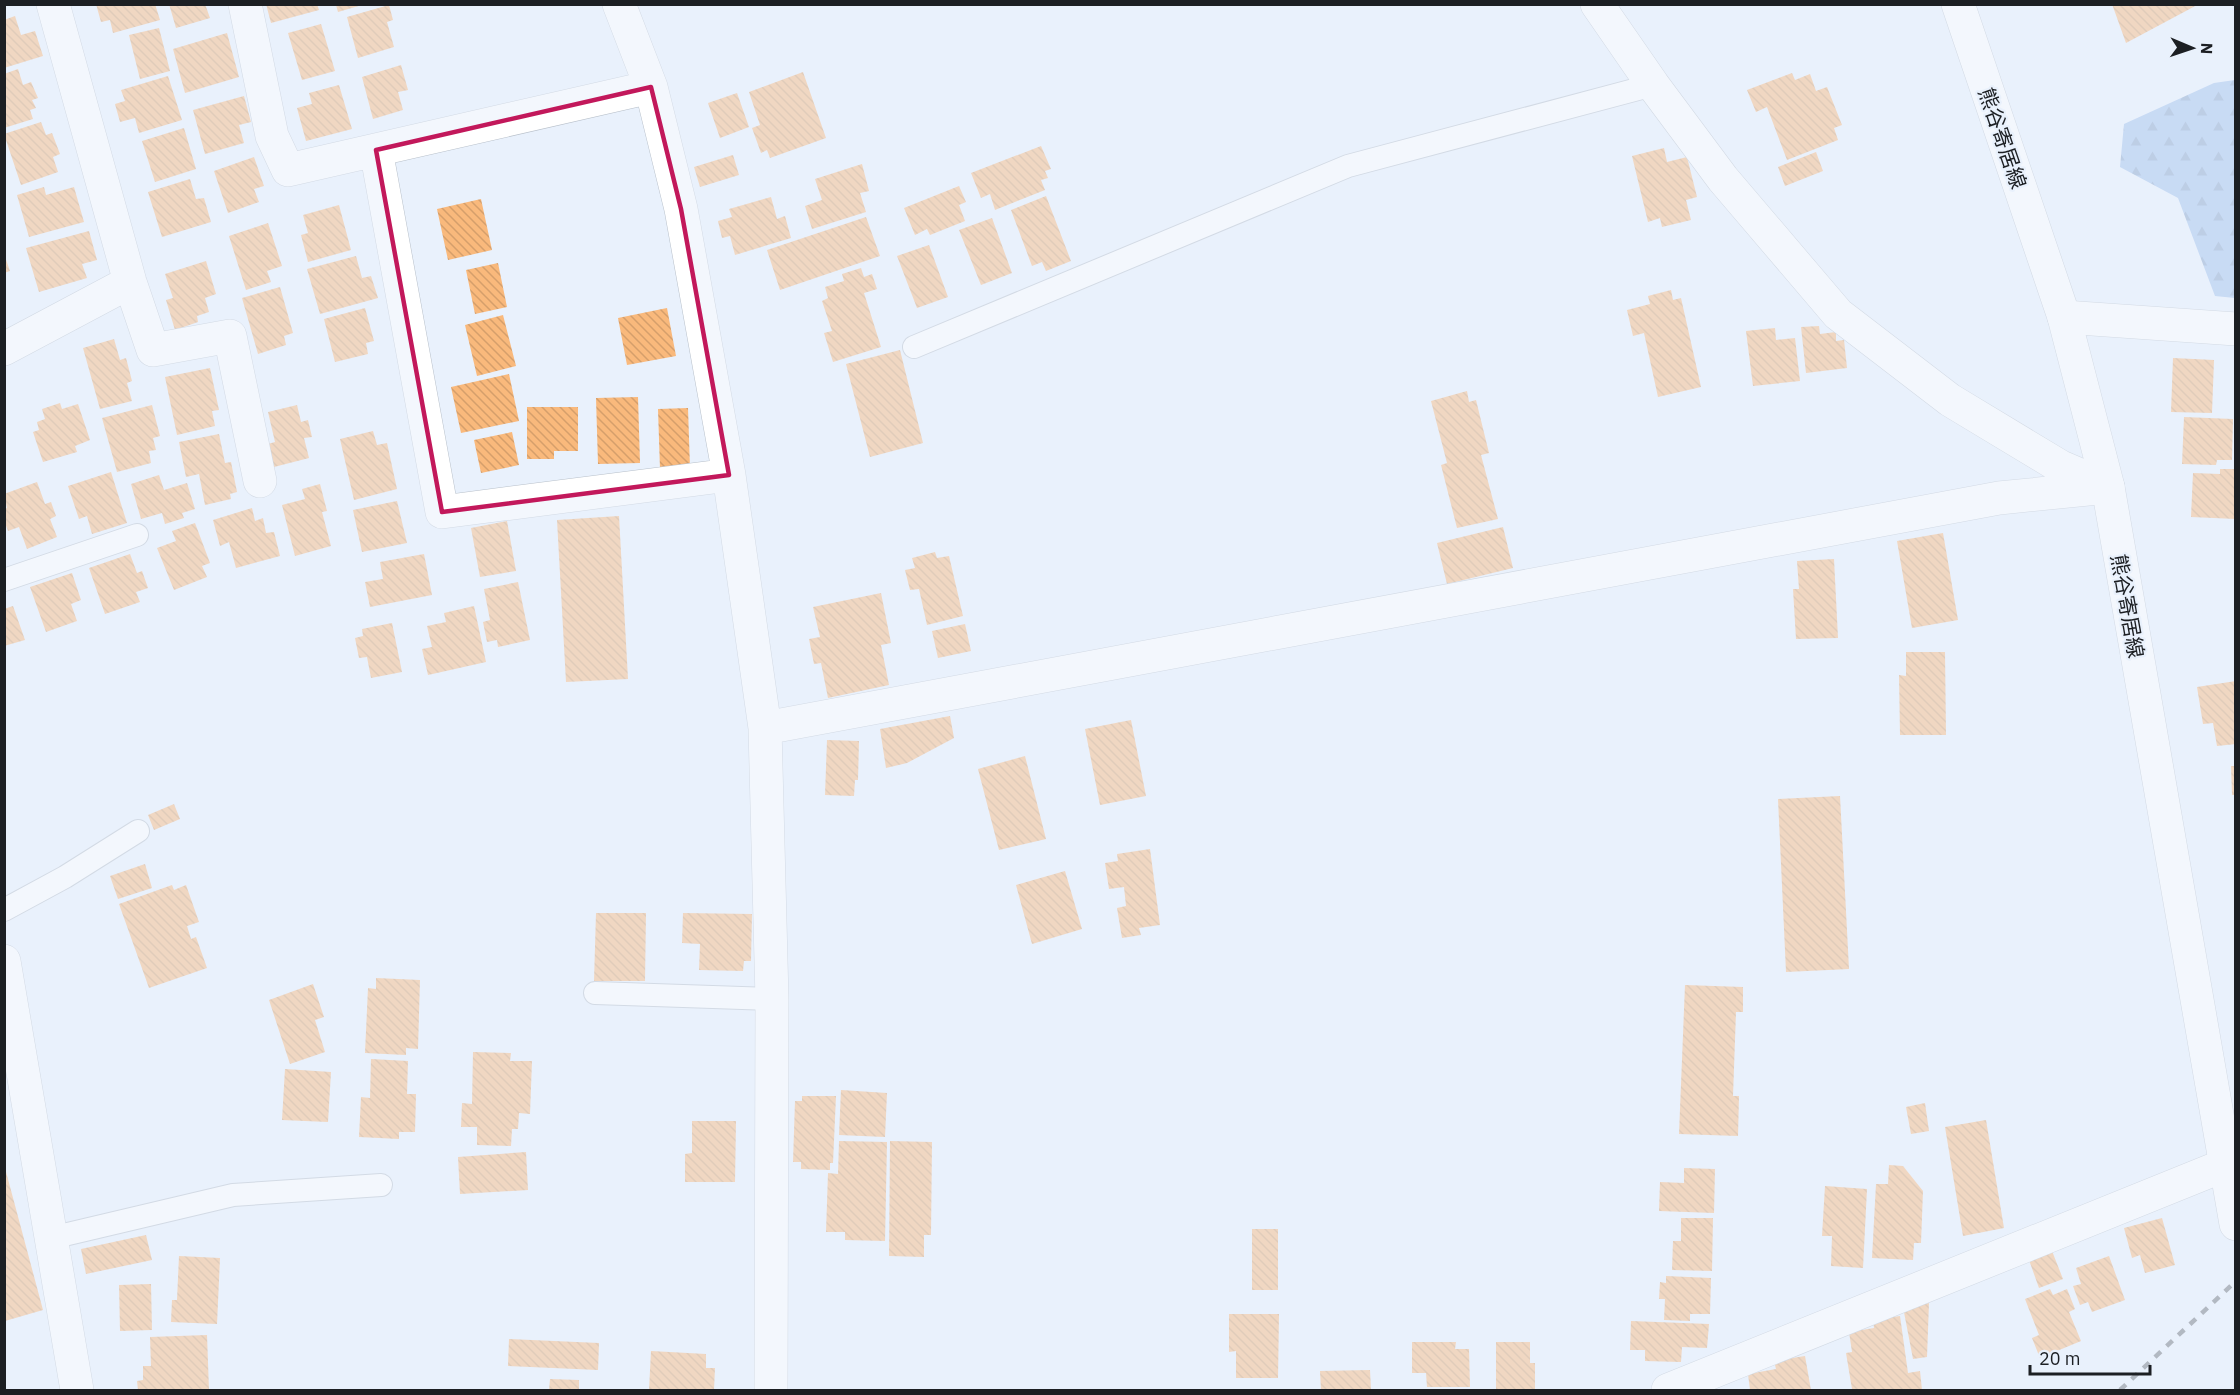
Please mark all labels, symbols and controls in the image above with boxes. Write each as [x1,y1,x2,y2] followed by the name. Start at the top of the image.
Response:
[2162,18,2222,78] north arrow
[2197,42,2217,55] text: N
[1973,84,2033,192] street label: 熊谷寄居線
[2105,552,2151,660] street label: 熊谷寄居線
[2030,1338,2150,1376] scale bar
[2039,1347,2081,1370] text: 20 m

